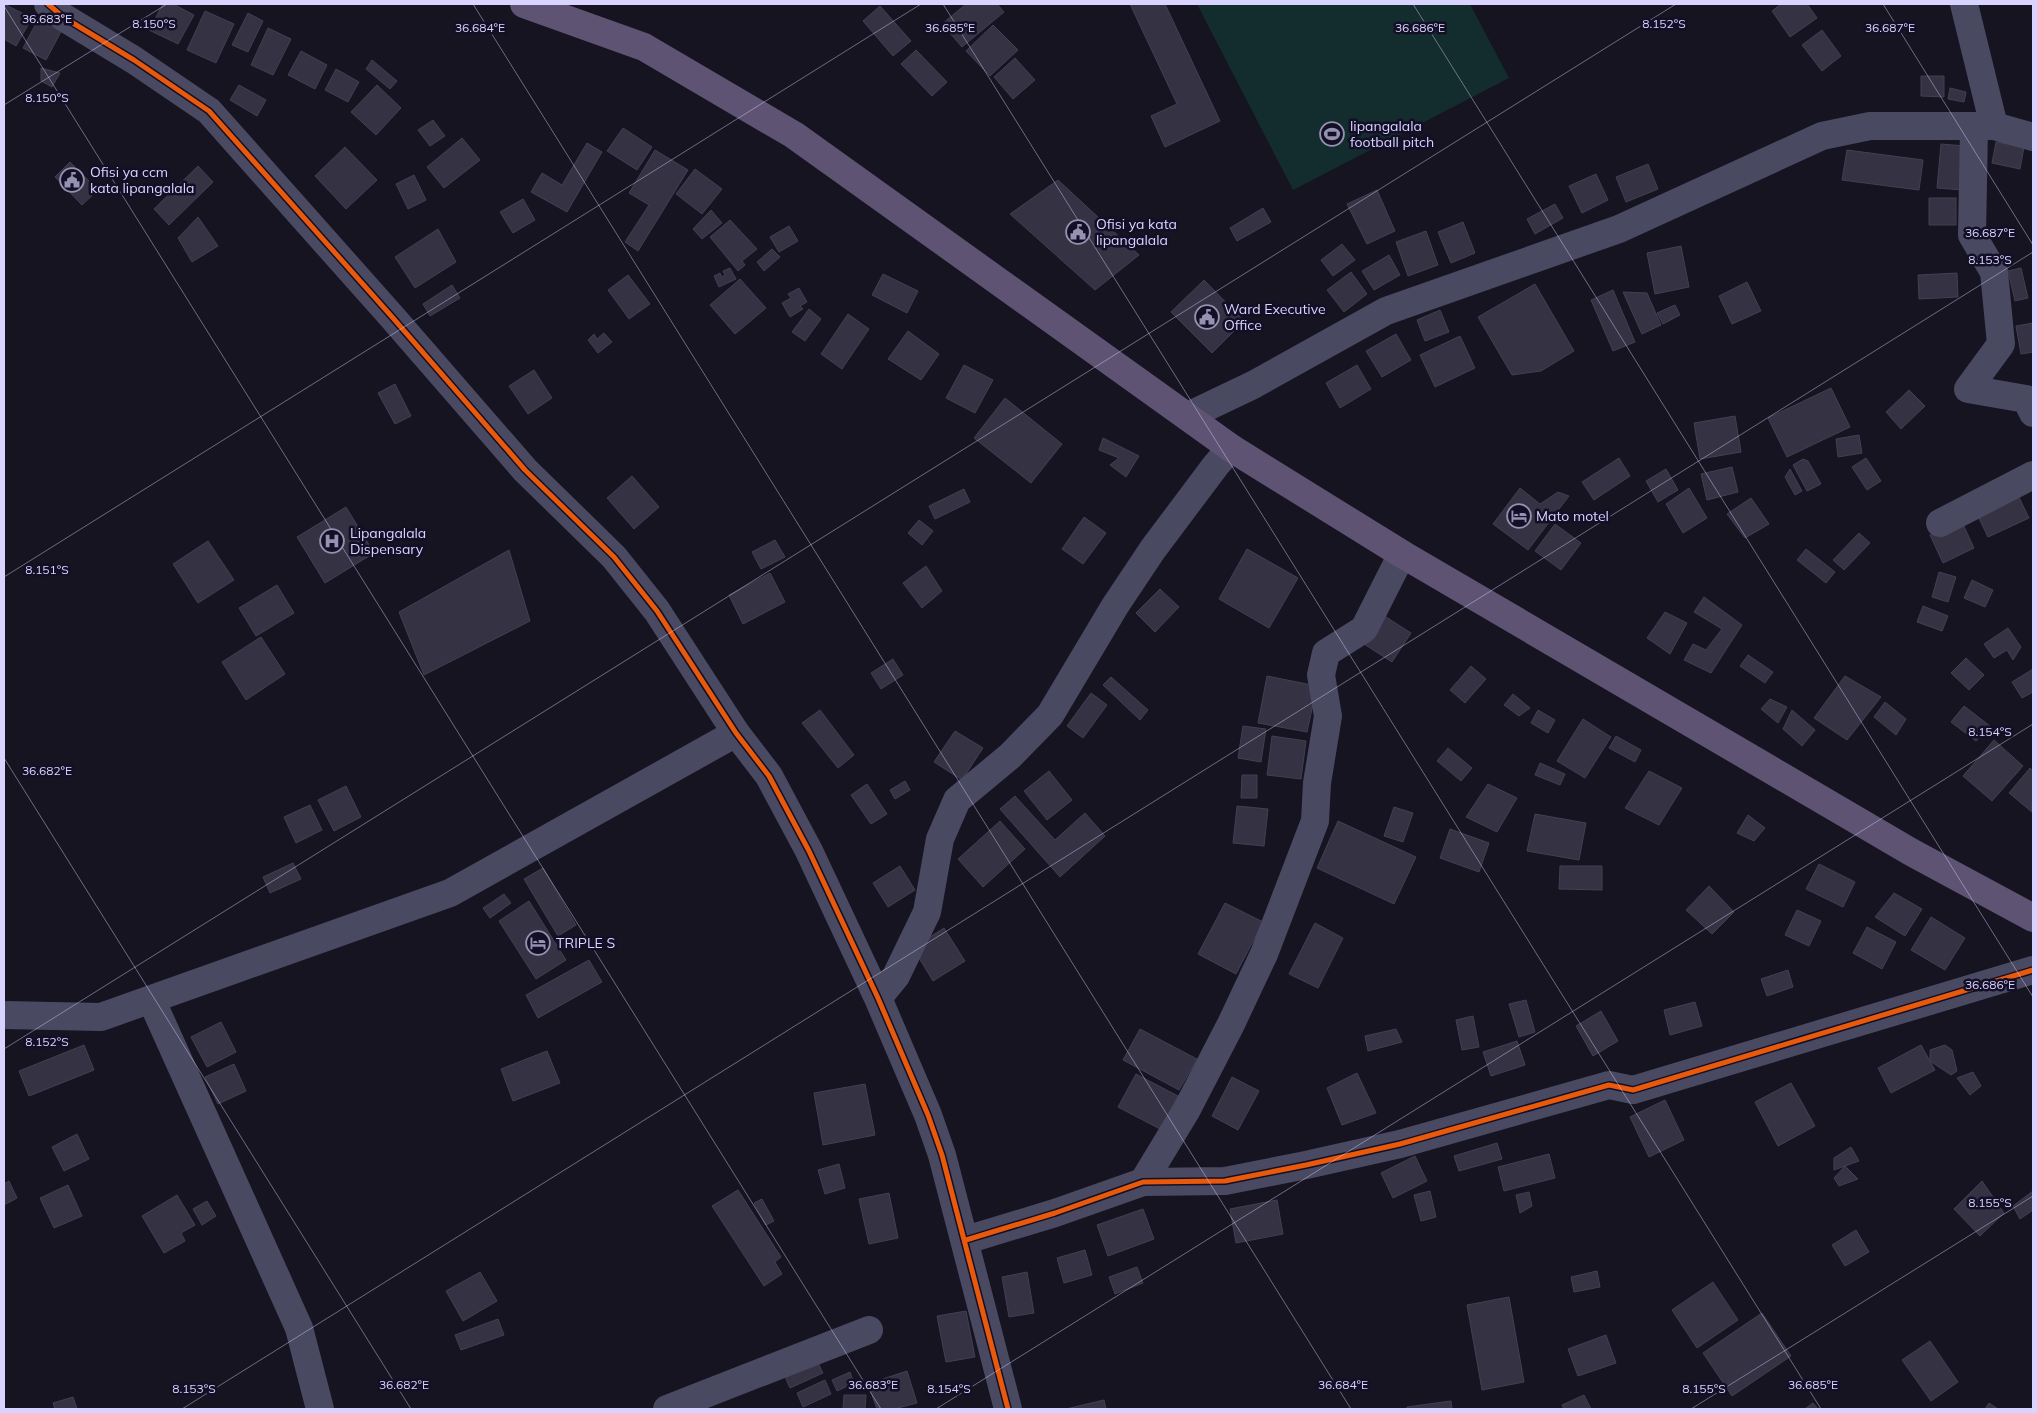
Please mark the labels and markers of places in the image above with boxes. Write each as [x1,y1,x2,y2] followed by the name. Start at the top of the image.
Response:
[1350,117,1434,151] place label: lipangalala football pitch
[1319,121,1345,147] sports icon: lipangalala football pitch
[90,163,194,197] place label: Ofisi ya ccm kata lipangalala
[59,167,85,193] public building icon: Ofisi ya ccm kata lipangalala
[1096,215,1177,249] place label: Ofisi ya kata lipangalala
[1065,219,1091,245] public building icon: Ofisi ya kata lipangalala
[1224,300,1326,334] place label: Ward Executive Office
[1194,304,1220,330] public building icon: Ward Executive Office
[1506,503,1532,529] hotel icon: Mato motel
[1536,507,1609,525] place label: Mato motel
[350,524,426,558] place label: Lipangalala Dispensary
[319,528,345,554] hospital icon: Lipangalala Dispensary
[525,930,551,956] hotel icon: TRIPLE S
[556,934,615,952] place label: TRIPLE S

